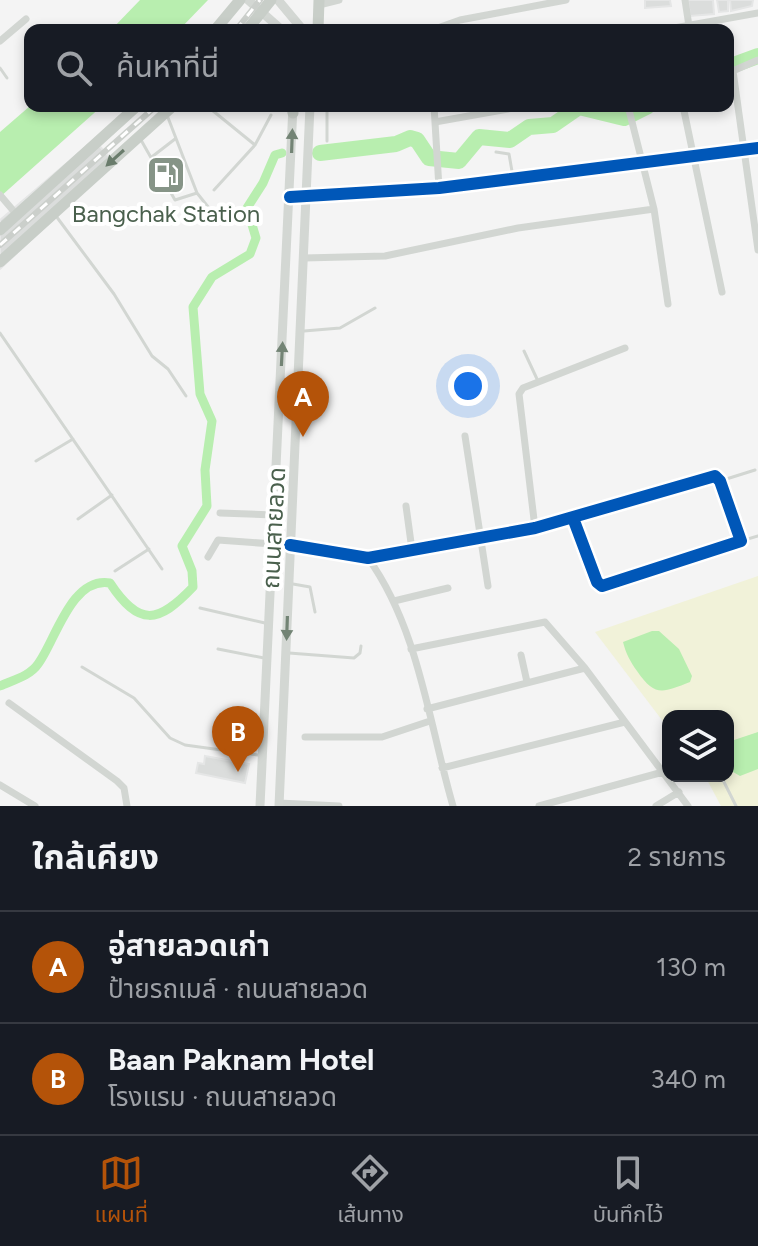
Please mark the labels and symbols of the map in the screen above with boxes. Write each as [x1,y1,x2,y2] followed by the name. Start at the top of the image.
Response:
[286,128,298,153] one-way arrow
[106,148,125,166] one-way arrow
[145,154,187,196] fuel station icon: Bangchak Station
[72,199,260,228] place label: Bangchak Station
[276,341,289,366] one-way arrow
[448,366,488,406] your location
[277,371,329,437] pin: A
[256,466,291,590] street label: ถนนสายลวด
[280,616,293,641] one-way arrow
[212,706,264,772] pin: B

